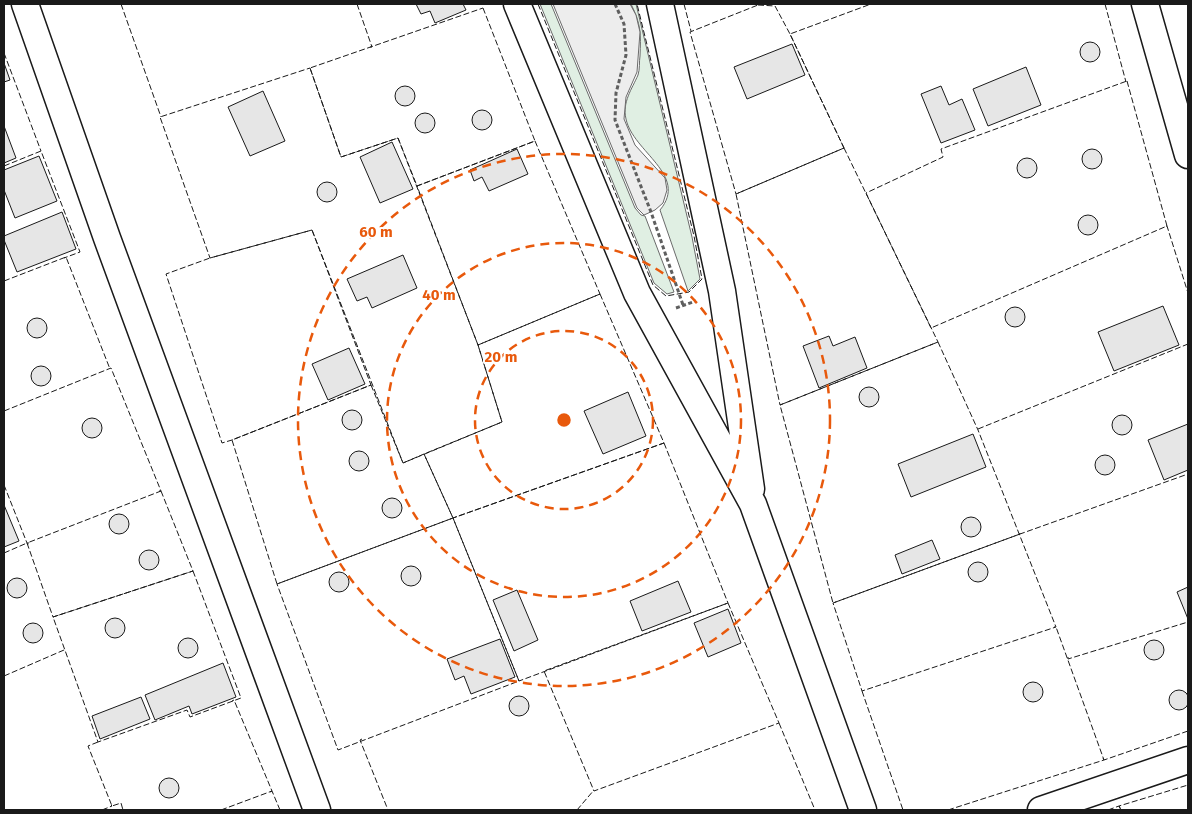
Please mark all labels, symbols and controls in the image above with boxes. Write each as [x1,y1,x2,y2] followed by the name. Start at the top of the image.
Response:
[359,223,393,241] text: 60 m
[422,286,456,304] text: 40 m
[485,348,517,366] text: 20 m
[555,411,573,429] centre of rings

